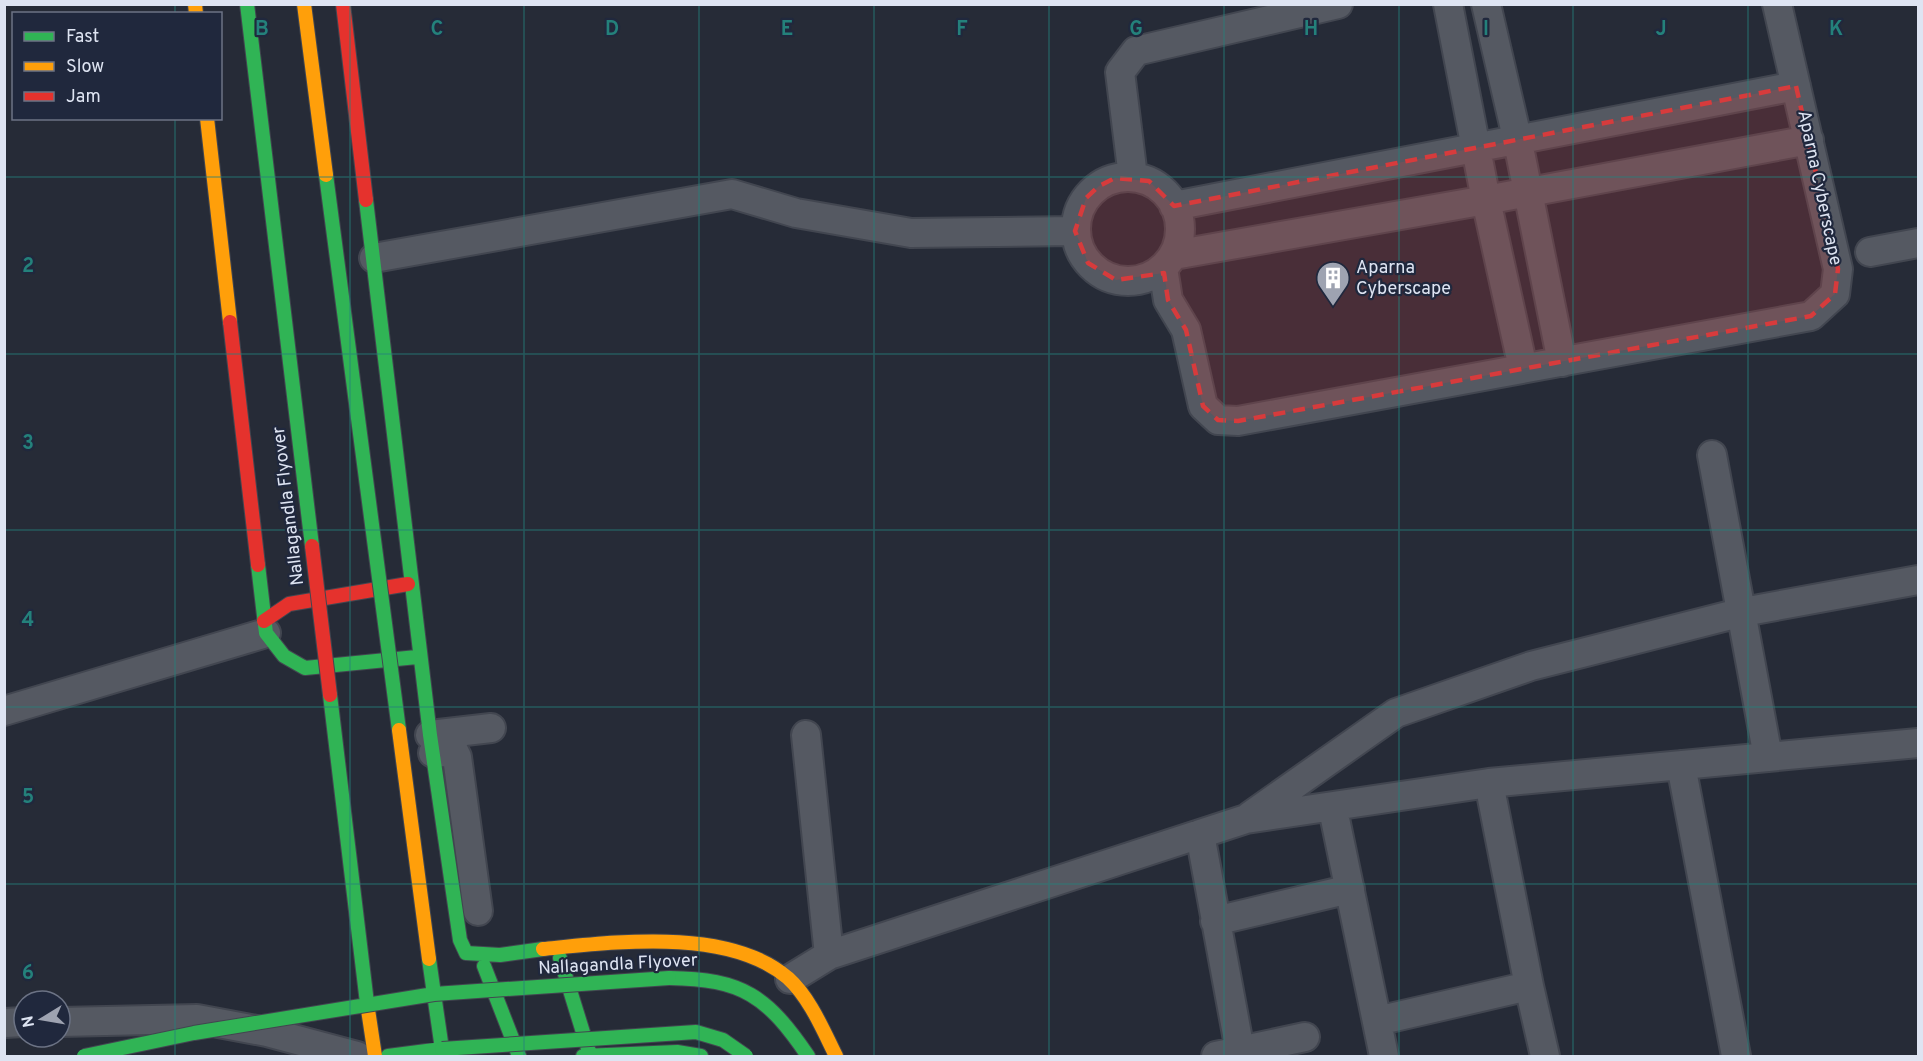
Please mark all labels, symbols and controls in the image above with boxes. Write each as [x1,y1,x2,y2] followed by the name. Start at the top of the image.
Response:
[12,12,222,120] legend
[255,17,269,43] text: B
[431,17,443,43] text: C
[605,17,619,43] text: D
[781,17,793,43] text: E
[956,17,968,43] text: F
[1129,17,1143,43] text: G
[1304,17,1318,43] text: H
[1483,17,1489,43] text: I
[1655,17,1667,43] text: J
[1829,17,1843,43] text: K
[66,26,99,49] text: Fast
[66,56,104,79] text: Slow
[66,86,101,109] text: Jam
[1791,108,1847,268] street label: Aparna Cyberscape
[22,254,34,280] text: 2
[1356,257,1451,301] place label: Aparna Cyberscape
[1315,260,1351,307] building icon: Aparna Cyberscape
[268,425,310,587] street label: Nallagandla Flyover
[22,431,34,457] text: 3
[22,608,34,634] text: 4
[22,785,34,811] text: 5
[538,949,698,981] street label: Nallagandla Flyover
[22,961,34,987] text: 6
[12,989,72,1049] north arrow
[18,1014,40,1029] text: N

